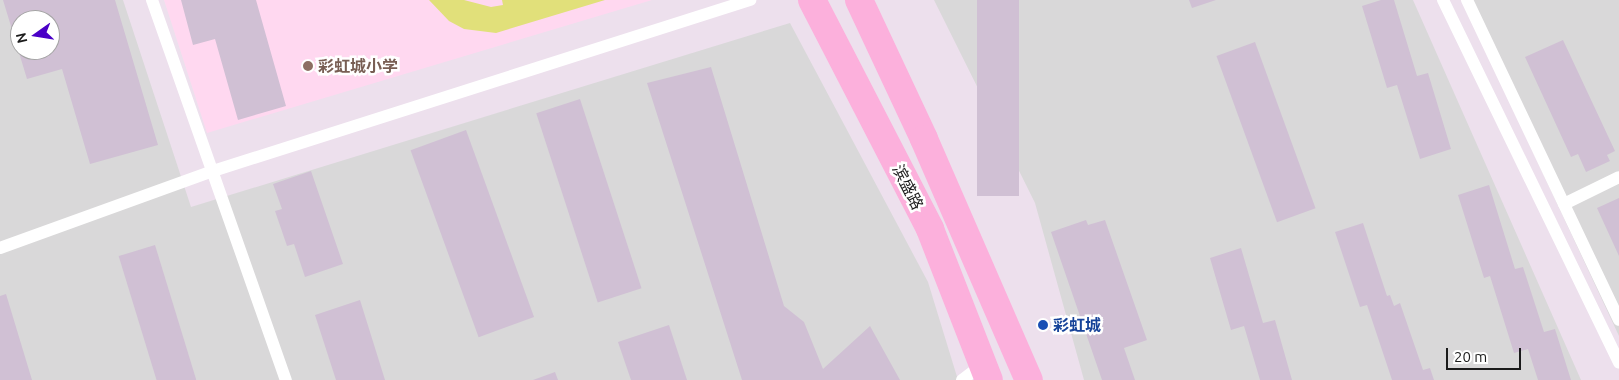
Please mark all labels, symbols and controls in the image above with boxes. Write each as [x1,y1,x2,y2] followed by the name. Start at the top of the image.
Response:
[10,10,60,60] north arrow
[12,31,30,45] text: N
[318,56,398,76] place label: 彩虹城小学
[302,60,314,72] marker: 彩虹城小学
[889,161,927,213] street label: 滨盛路
[1053,315,1101,335] place label: 彩虹城
[1037,319,1049,331] marker: 彩虹城
[1449,338,1524,370] scale bar
[1454,348,1487,365] text: 20 m

